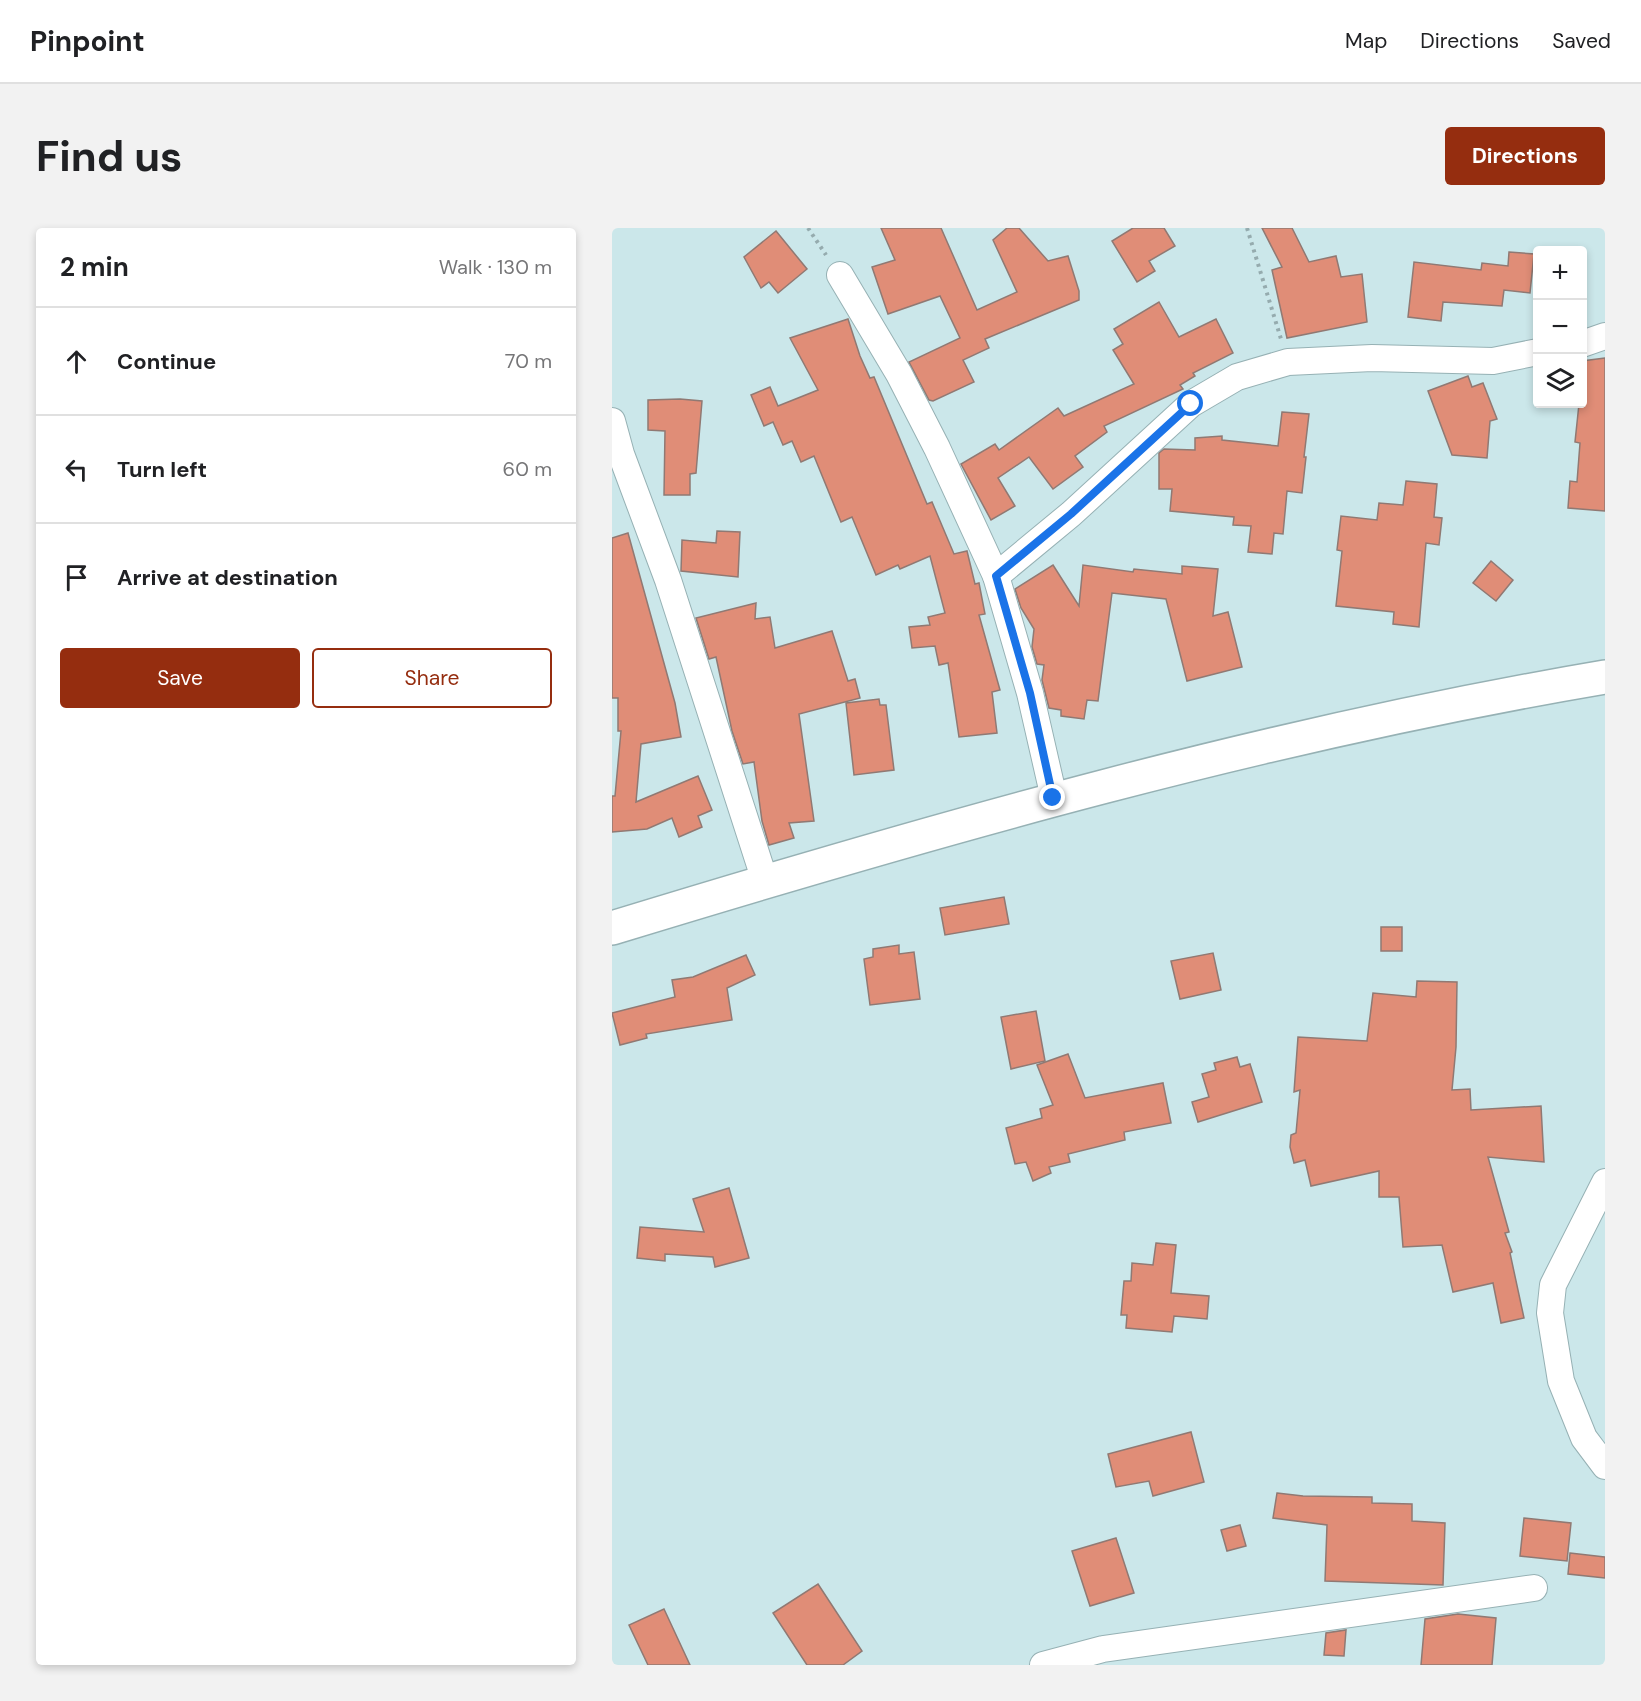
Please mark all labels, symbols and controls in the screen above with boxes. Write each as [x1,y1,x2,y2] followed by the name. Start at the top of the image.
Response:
[30,23,145,60] text: Pinpoint
[1345,27,1387,55] text: Map
[1420,27,1519,55] text: Directions
[1552,27,1611,55] text: Saved
[1445,127,1605,185] button: Directions
[36,129,182,184] text: Find us
[1533,246,1587,408] map controls
[1533,246,1587,300] button: +
[60,250,129,284] text: 2 min
[439,254,552,280] text: Walk · 130 m
[1533,300,1587,354] button: −
[60,345,93,378] icon: ahead
[117,347,216,376] text: Continue
[505,348,552,374] text: 70 m
[1533,354,1587,408] button: layers
[1177,390,1203,416] route start
[60,453,93,486] icon: left
[117,455,207,484] text: Turn left
[503,456,552,482] text: 60 m
[60,561,93,594] icon: arrive
[117,563,338,592] text: Arrive at destination
[60,648,300,708] button: Save
[312,648,552,708] button: Share
[1039,784,1065,810] route end

